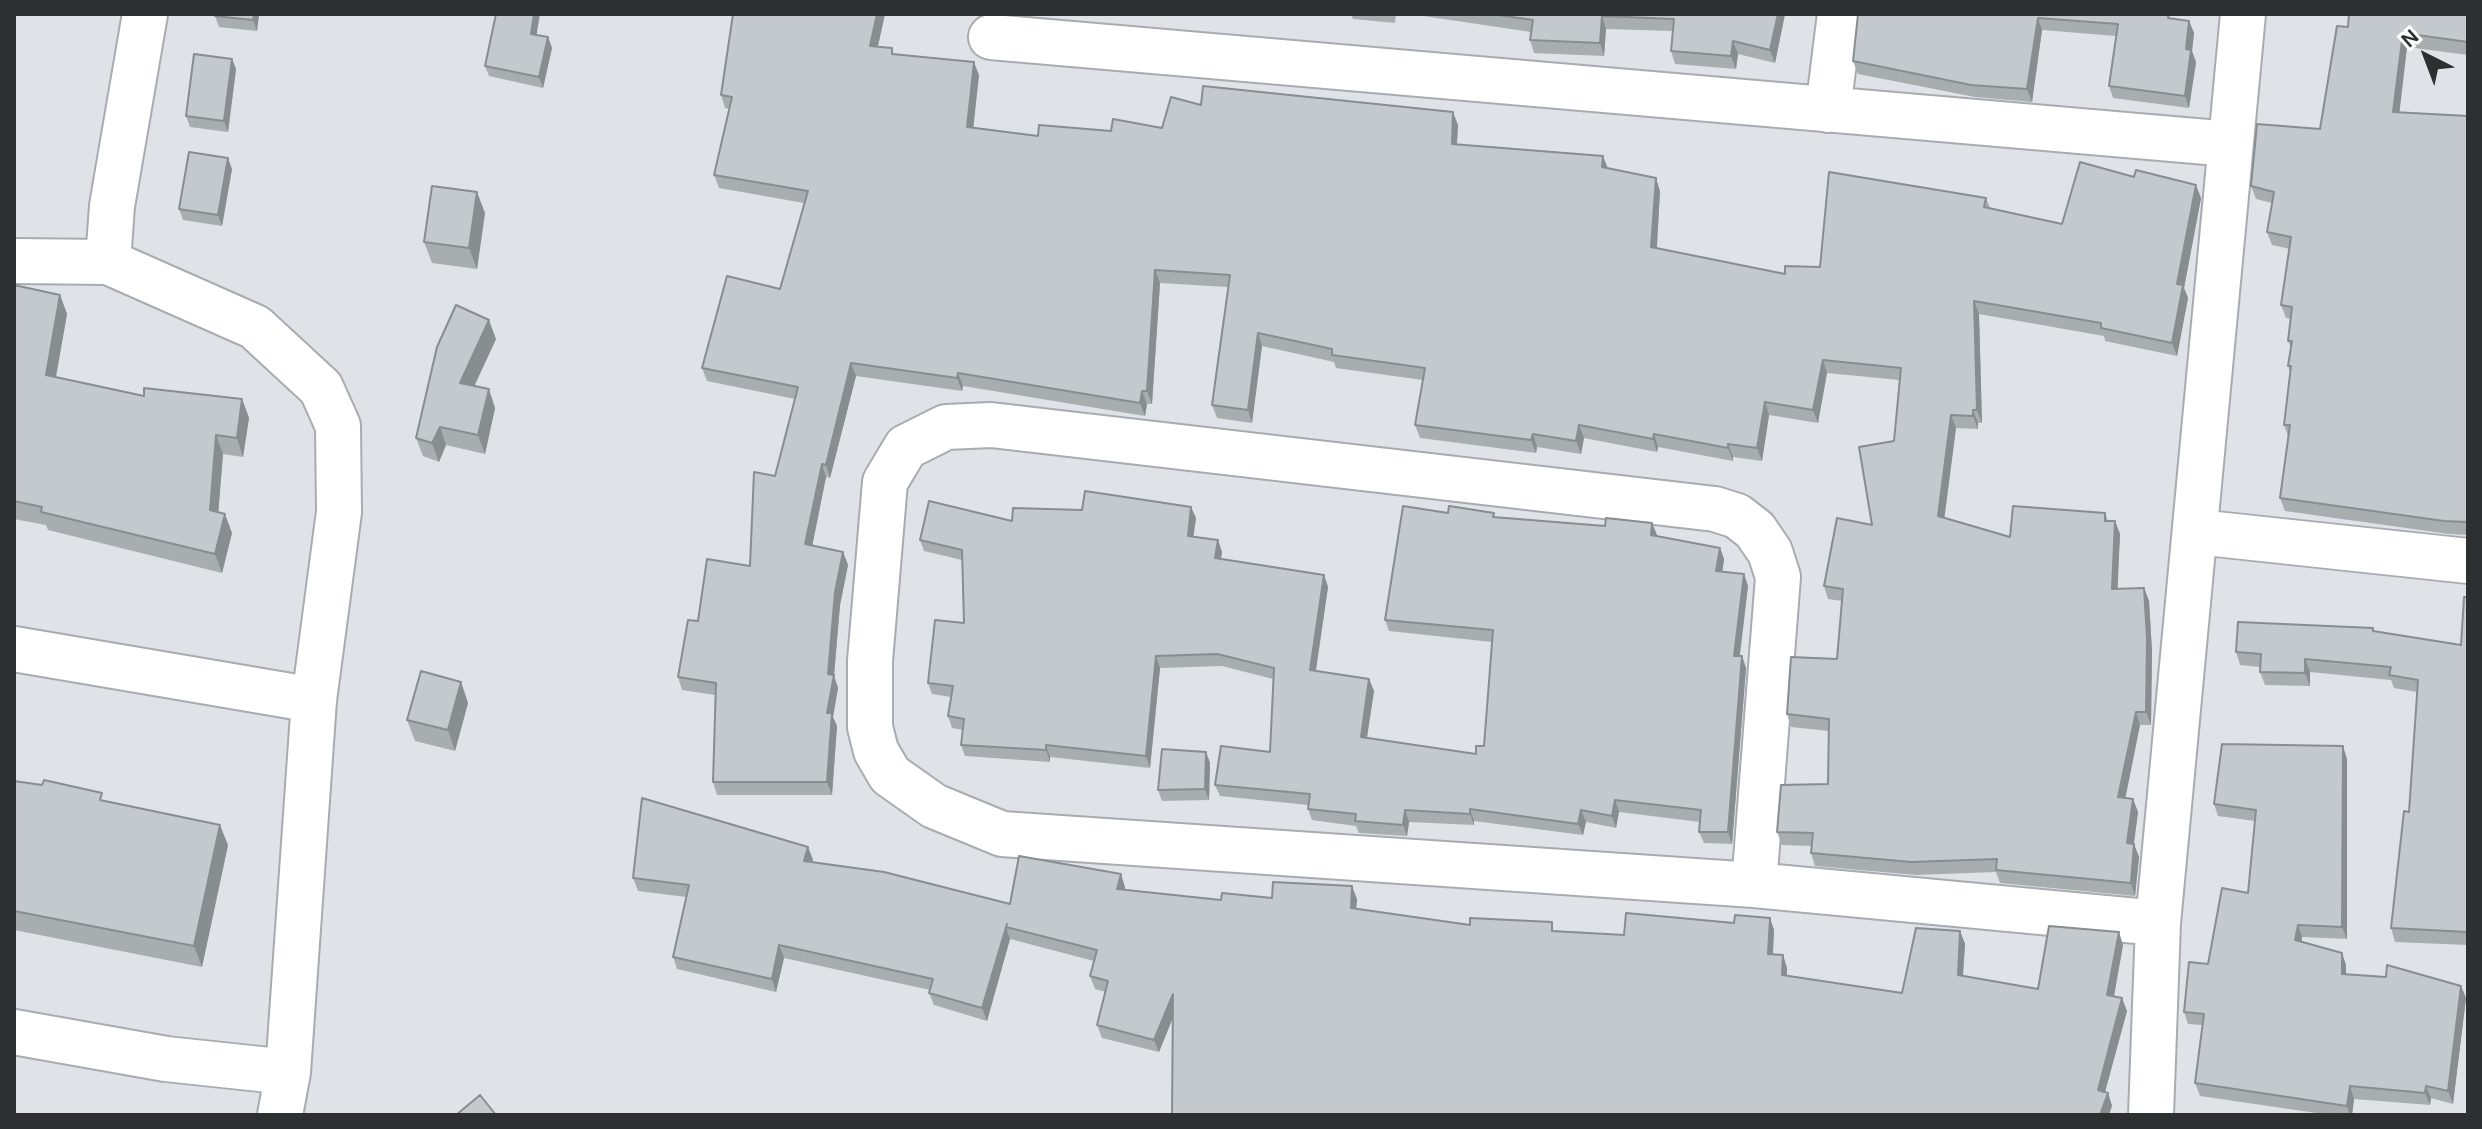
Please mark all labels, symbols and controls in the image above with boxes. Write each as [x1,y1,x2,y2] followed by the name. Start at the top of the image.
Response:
[2386,16,2466,96] north arrow
[2395,23,2425,53] text: N

